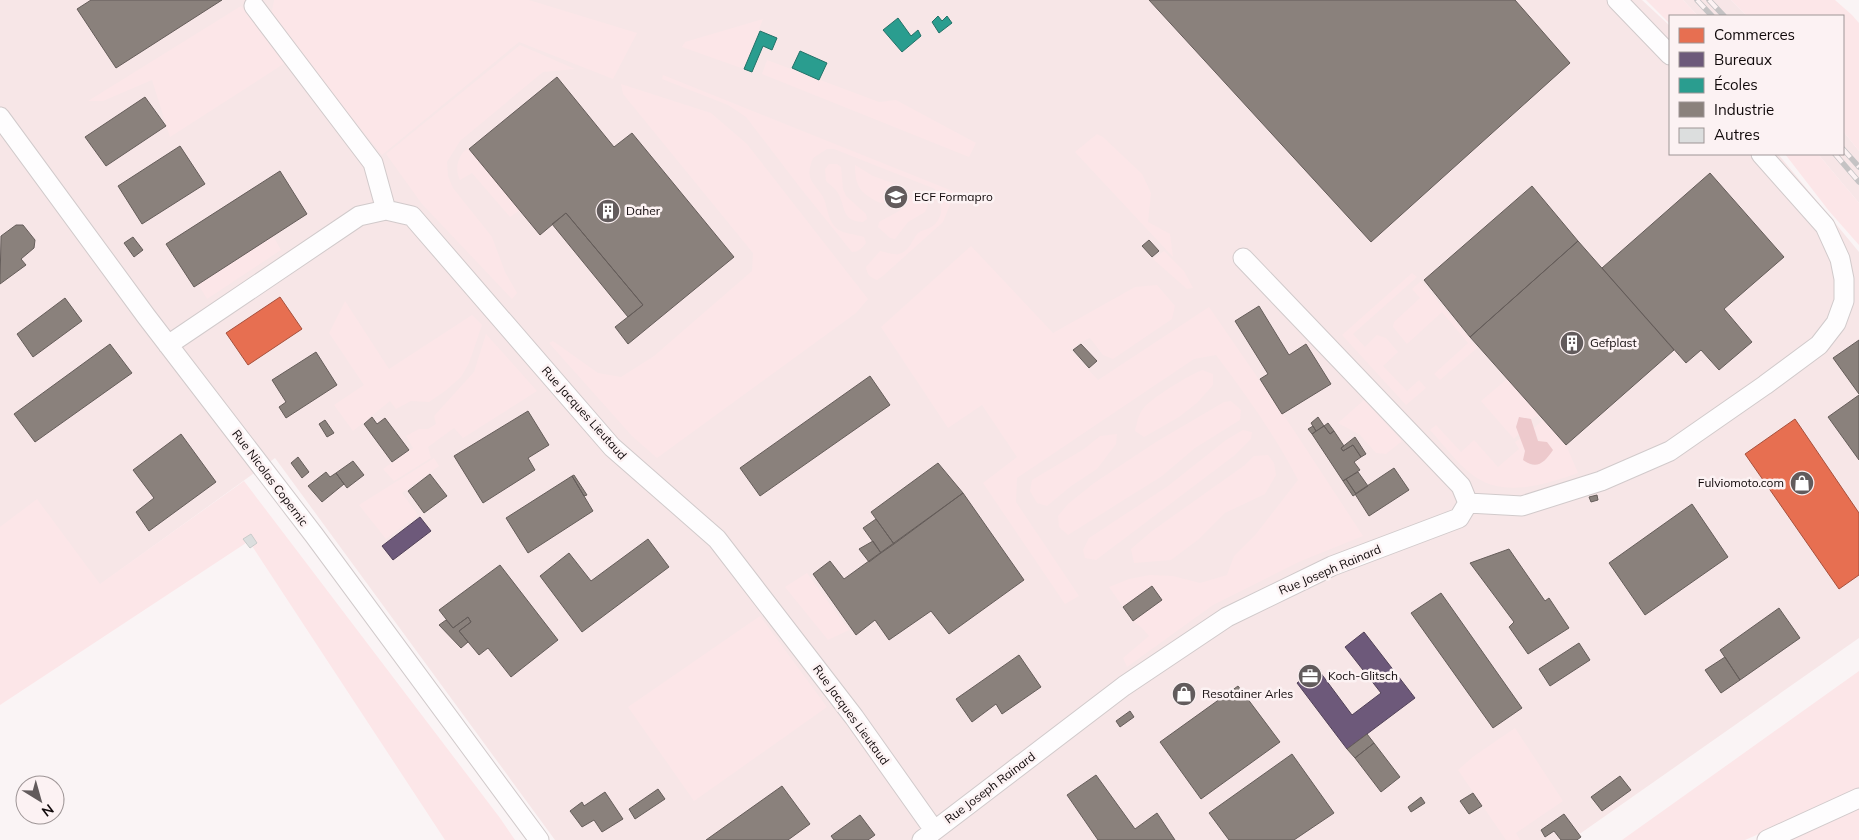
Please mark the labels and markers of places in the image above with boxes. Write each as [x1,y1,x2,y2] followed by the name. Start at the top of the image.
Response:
[883,184,909,210] school or university icon: ECF Formapro
[914,189,993,204] place label: ECF Formapro
[595,198,621,224] building icon: Daher
[626,203,661,218] place label: Daher
[1559,330,1585,356] building icon: Gefplast
[1590,335,1637,350] place label: Gefplast
[1789,470,1815,496] shop icon: Fulviomoto.com
[1698,475,1784,490] place label: Fulviomoto.com
[1297,663,1323,689] office icon: Koch-Glitsch
[1328,668,1398,683] place label: Koch-Glitsch
[1171,681,1197,707] shop icon: Resotainer Arles
[1202,686,1293,701] place label: Resotainer Arles

